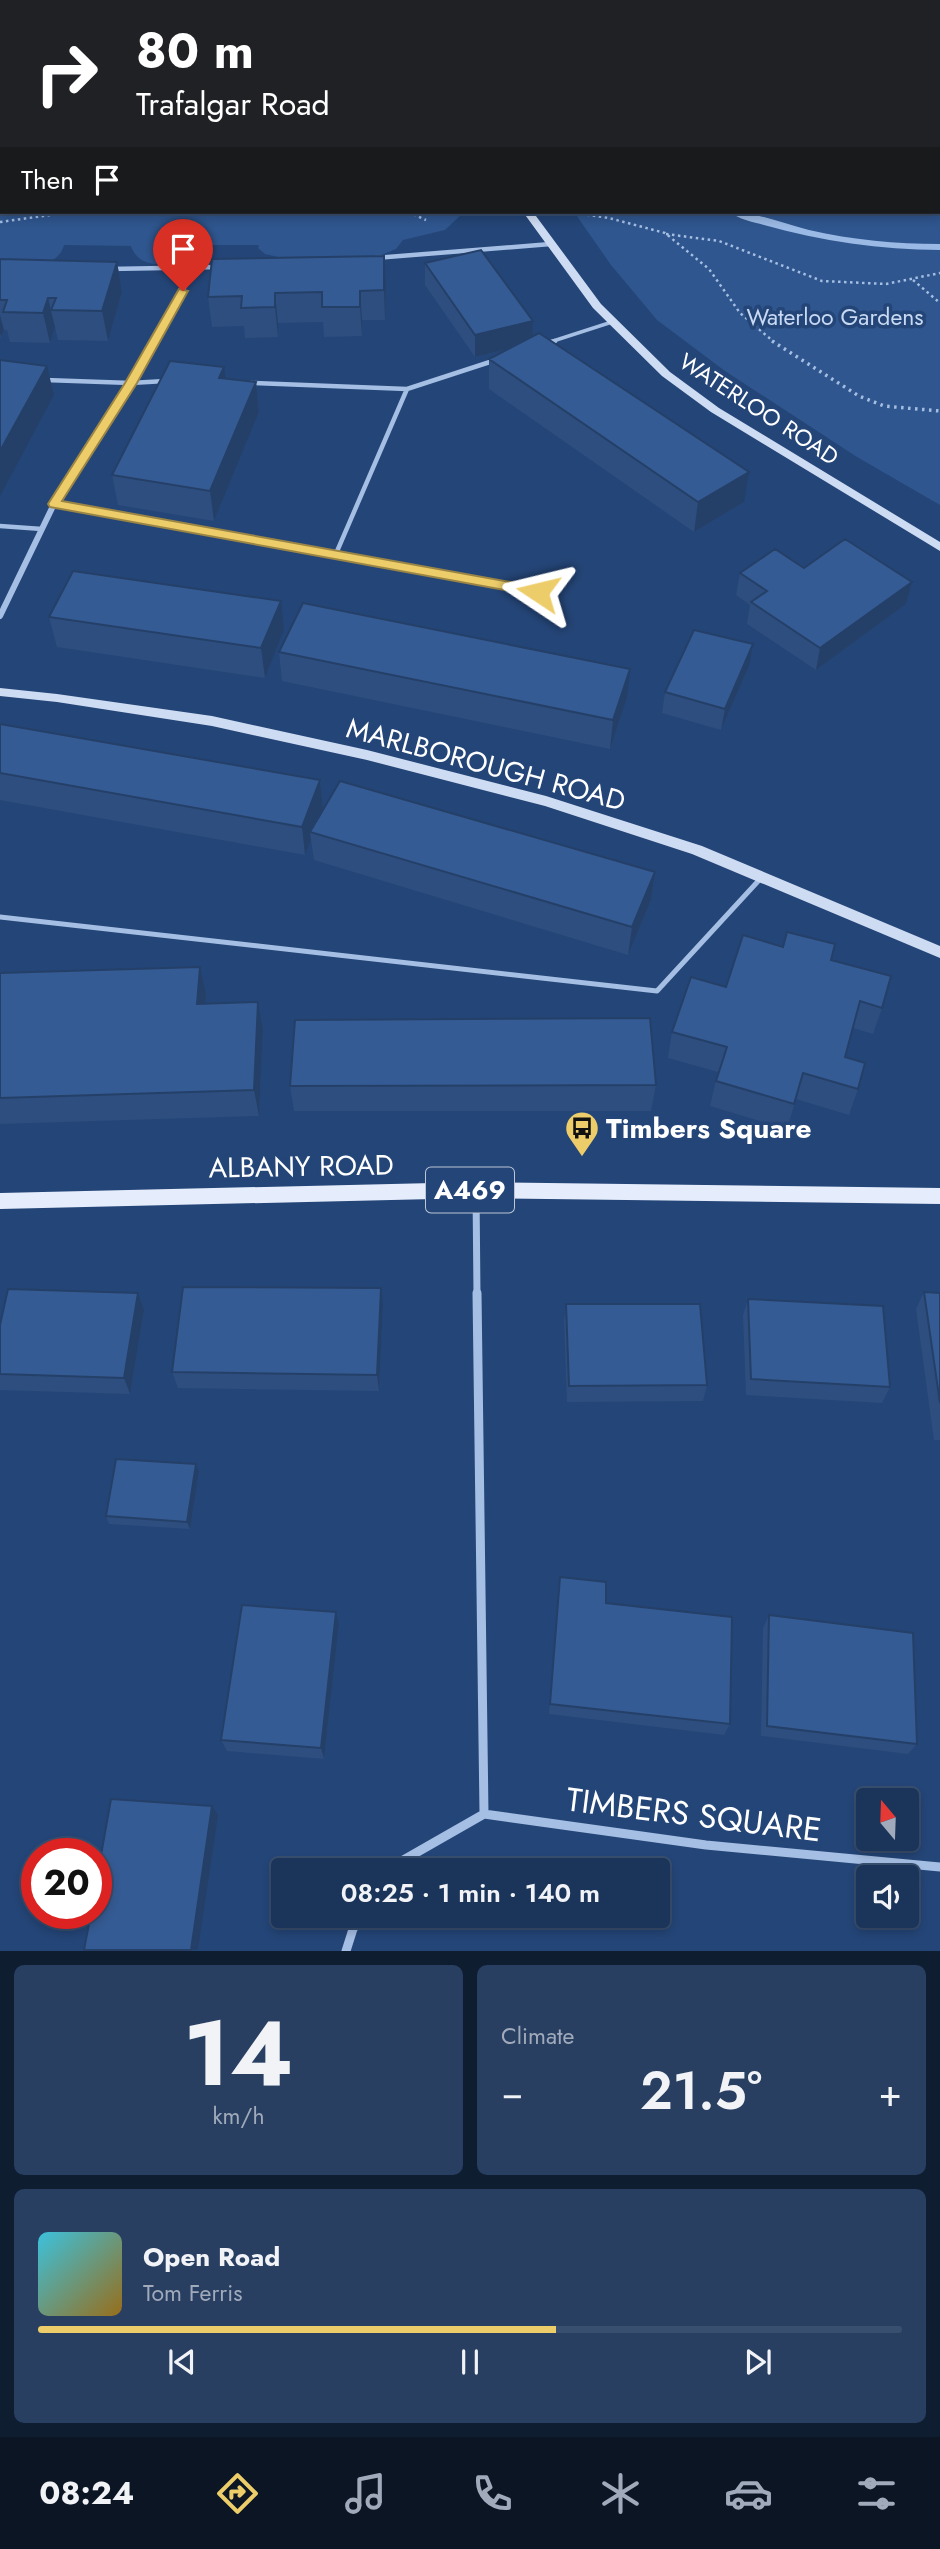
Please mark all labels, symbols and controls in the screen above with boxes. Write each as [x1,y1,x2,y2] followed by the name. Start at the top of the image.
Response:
[136,16,254,86] text: 80 m
[21,28,112,119] icon: right
[136,81,330,127] text: Trafalgar Road
[21,161,74,199] text: Then
[88,161,126,199] icon: arrive
[153,219,213,291] pin
[164,230,202,268] icon: arrive
[746,300,924,334] park label: Waterloo Gardens
[672,345,846,473] street label: WATERLOO ROAD
[501,555,575,629] position arrow
[342,708,630,821] street label: MARLBOROUGH ROAD
[606,1108,812,1149] place label: Timbers Square
[563,1109,601,1158] bus stop icon: Timbers Square
[208,1144,394,1189] street label: ALBANY ROAD
[426,1168,514,1212] road number: A469
[564,1776,824,1853] street label: TIMBERS SQUARE
[856,1788,919,1852] north arrow
[856,1788,919,1928] map controls
[21,1838,112,1929] speed limit sign: 20
[856,1865,919,1928] button: sound
[341,1874,600,1912] text: 08:25 · 1 min · 140 m
[184,1988,293,2119] text: 14
[501,2019,574,2053] text: Climate
[640,2053,762,2129] text: 21.5°
[501,2065,523,2120] text: −
[879,2065,902,2120] text: +
[213,2099,264,2133] text: km/h
[143,2238,280,2276] text: Open Road
[143,2276,242,2310] text: Tom Ferris
[163,2343,201,2381] icon: previous
[451,2343,489,2381] icon: pause
[739,2343,777,2381] icon: next
[213,2469,262,2518] icon: directions
[341,2469,390,2518] icon: music
[468,2469,517,2518] icon: phone
[596,2469,645,2518] icon: climate
[724,2469,773,2518] icon: car
[852,2469,901,2518] icon: filters
[39,2470,134,2516] text: 08:24

